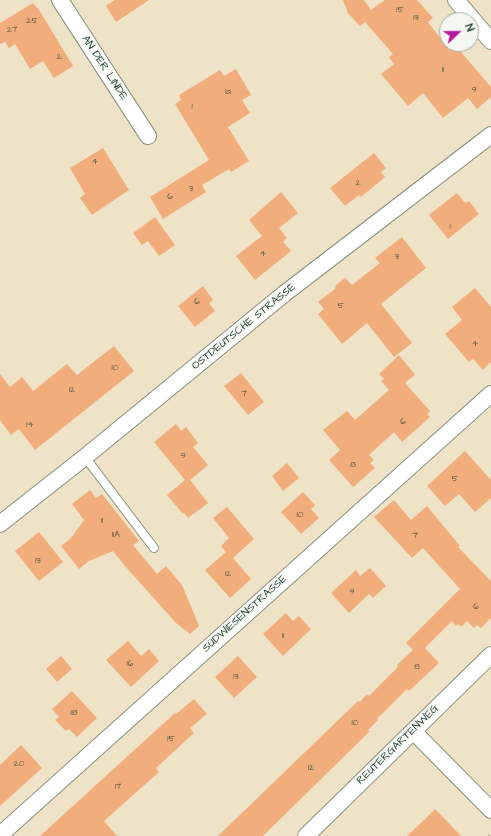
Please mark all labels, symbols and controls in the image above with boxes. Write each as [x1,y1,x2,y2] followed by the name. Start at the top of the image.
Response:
[396,5,404,15] house number: 15
[439,12,479,52] north arrow
[413,13,419,23] house number: 13
[26,16,38,26] house number: 25
[461,22,478,34] text: N
[7,25,17,35] house number: 27
[78,33,130,103] street label: AN DER LINDE
[56,52,62,62] house number: 2
[442,65,444,75] house number: 11
[471,85,477,95] house number: 9
[225,87,231,97] house number: 1a
[191,102,193,112] house number: 1
[92,157,98,167] house number: 4
[355,178,361,188] house number: 2
[189,184,193,194] house number: 3
[167,192,173,202] house number: 6
[449,222,451,232] house number: 1
[260,249,266,259] house number: 4
[395,252,399,262] house number: 3
[189,281,299,373] street label: OSTDEUTSCHE STRASSE
[194,297,200,307] house number: 6
[338,301,344,311] house number: 5
[472,339,478,349] house number: 4
[112,363,118,373] house number: 10
[69,385,75,395] house number: 12
[241,389,247,399] house number: 7
[400,417,406,427] house number: 6
[26,420,34,430] house number: 14
[180,451,186,461] house number: 9
[350,460,356,470] house number: 8
[452,474,458,484] house number: 5
[297,510,303,520] house number: 10
[101,516,103,526] house number: 11
[112,530,120,540] house number: 11A
[412,531,418,541] house number: 7
[35,556,41,566] house number: 13
[225,569,231,579] house number: 12
[200,573,290,655] street label: SÜDWIESENSTRASSE
[349,587,355,597] house number: 9
[473,602,479,612] house number: 6
[282,631,284,641] house number: 11
[127,659,133,669] house number: 16
[414,662,420,672] house number: 8
[233,672,239,682] house number: 13
[354,702,442,788] street label: REUTERGARTENWEG
[71,708,77,718] house number: 18
[352,718,358,728] house number: 10
[167,734,175,744] house number: 15
[14,759,24,769] house number: 20
[308,763,314,773] house number: 12
[115,782,121,792] house number: 17

